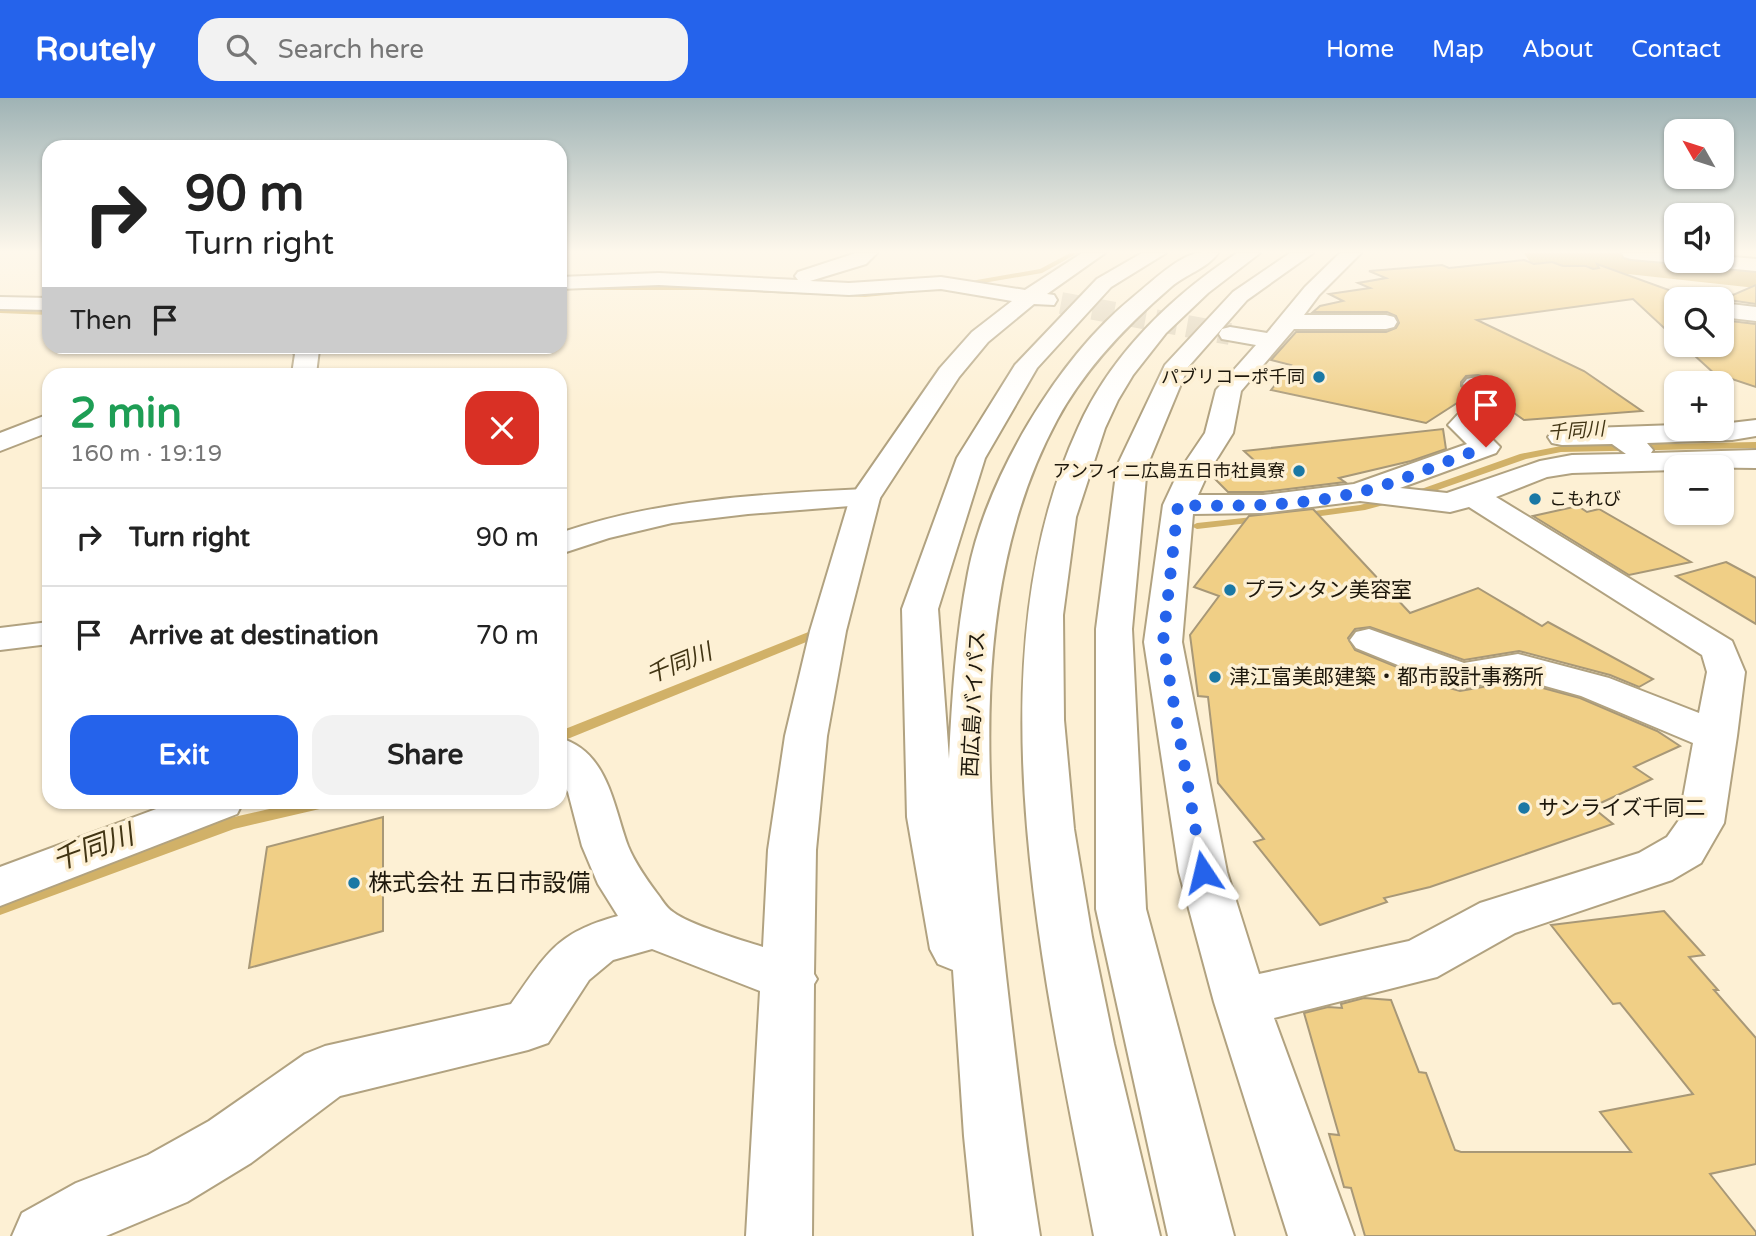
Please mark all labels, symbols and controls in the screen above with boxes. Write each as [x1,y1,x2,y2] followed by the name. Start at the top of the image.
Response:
[198,18,688,81] search box
[35,30,156,69] text: Routely
[222,30,260,68] icon: search
[278,34,424,65] text: Search here
[1326,35,1394,64] text: Home
[1432,35,1484,64] text: Map
[1522,35,1593,64] text: About
[1631,35,1721,64] text: Contact
[1664,119,1734,189] north arrow
[1664,119,1734,525] map controls
[185,165,304,224] text: 90 m
[70,168,161,259] icon: right
[1664,203,1734,273] button: sound
[185,225,334,263] text: Turn right
[1664,287,1734,357] button: search
[146,301,184,339] icon: arrive
[70,305,132,336] text: Then
[1161,366,1305,388] place label: パブリコーポ千同
[1311,369,1327,385] marker: パブリコーポ千同
[1664,371,1734,441] button: +
[1456,375,1516,447] pin
[1467,386,1505,424] icon: arrive
[70,388,182,439] text: 2 min
[465,391,539,465] button: close
[1547,418,1607,444] water label: 千同川
[70,440,222,468] text: 160 m · 19:19
[1664,455,1734,525] button: −
[1053,460,1285,482] place label: アンフィニ広島五日市社員寮
[1291,463,1307,479] marker: アンフィニ広島五日市社員寮
[1549,488,1621,510] place label: こもれび
[1527,491,1543,507] marker: こもれび
[70,518,108,556] icon: right
[129,522,250,553] text: Turn right
[476,522,539,553] text: 90 m
[1244,578,1412,603] place label: プランタン美容室
[1222,582,1238,598] marker: プランタン美容室
[70,616,108,654] icon: arrive
[129,620,379,651] text: Arrive at destination
[476,620,539,651] text: 70 m
[958,630,990,778] street label: 西広島バイパス
[642,637,719,690] water label: 千同川
[1229,665,1544,690] place label: 津江富美郎建築・都市設計事務所
[1207,669,1223,685] marker: 津江富美郎建築・都市設計事務所
[70,715,298,795] button: Exit
[312,715,539,795] button: Share
[1538,796,1705,821] place label: サンライズ千同二
[1516,800,1532,816] marker: サンライズ千同二
[48,817,141,878] water label: 千同川
[1166,835,1240,909] position arrow
[368,869,590,898] place label: 株式会社 五日市設備
[346,875,362,891] marker: 株式会社 五日市設備

